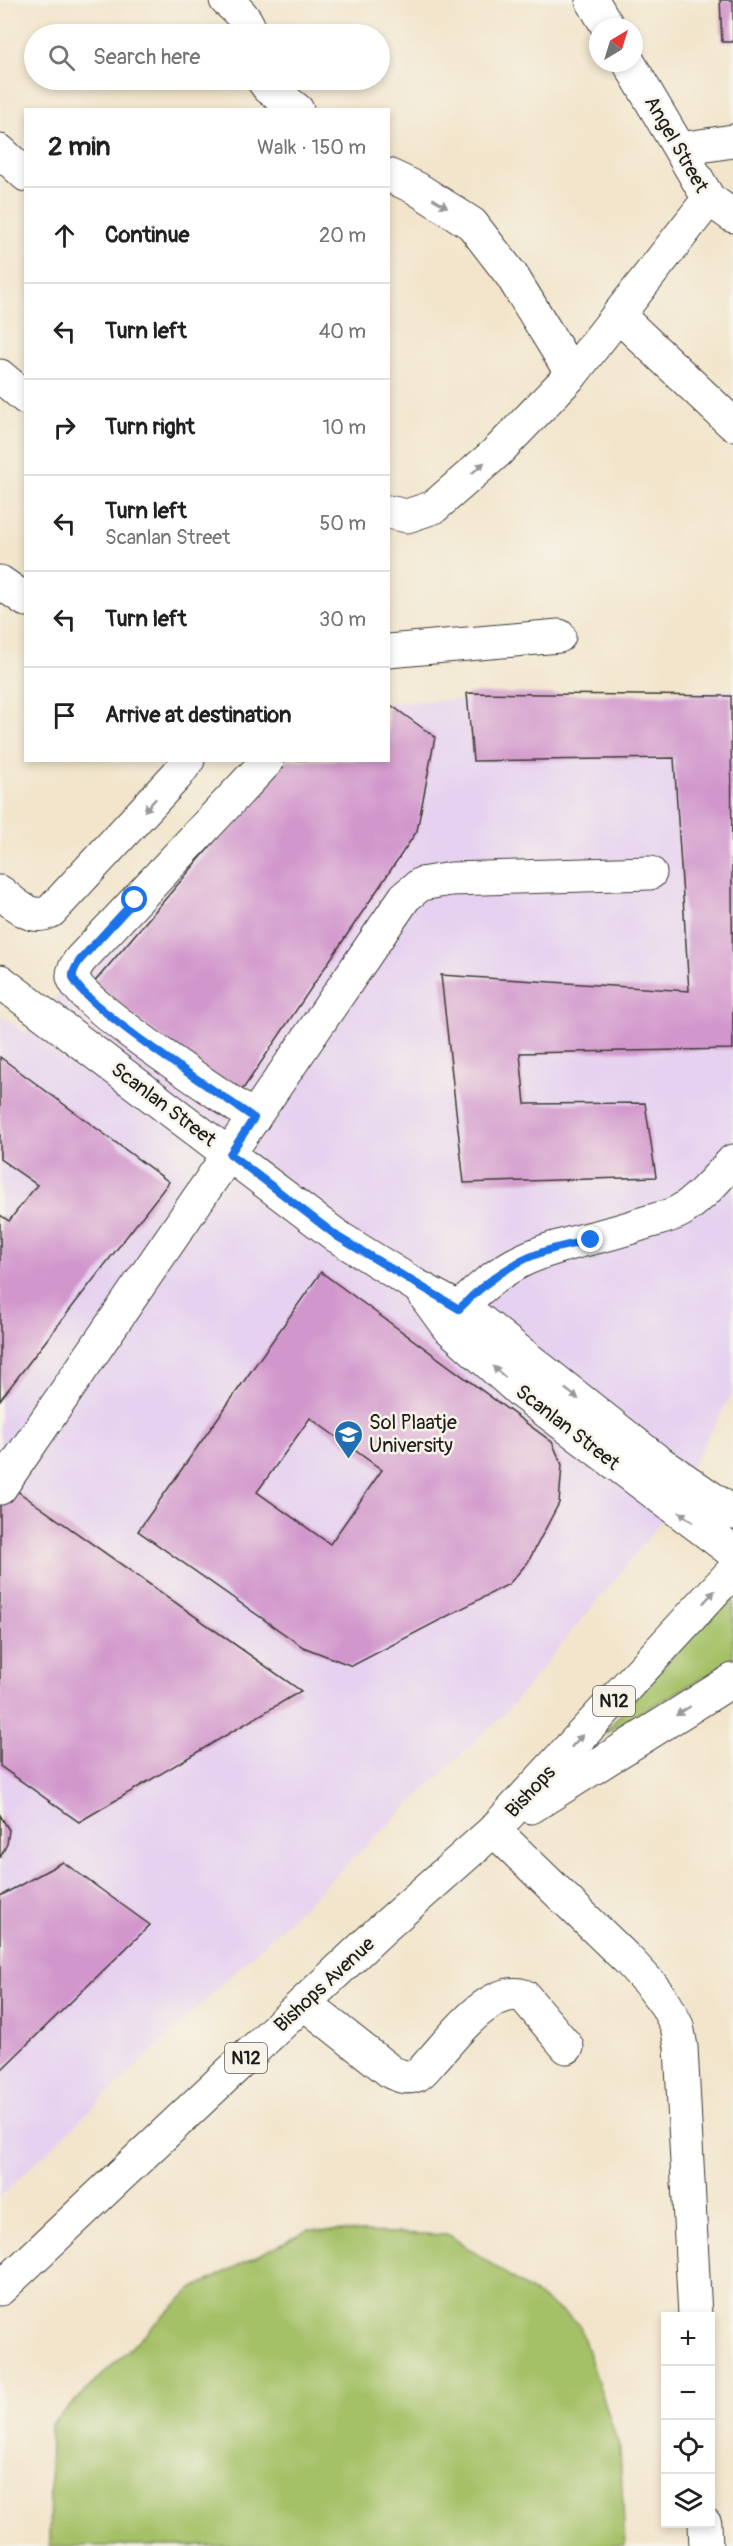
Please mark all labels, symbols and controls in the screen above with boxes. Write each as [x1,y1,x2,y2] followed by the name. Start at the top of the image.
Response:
[589,18,643,72] north arrow
[24,24,390,90] search box
[45,41,78,74] icon: search
[93,43,200,71] text: Search here
[639,91,715,198] street label: Angel Street
[48,131,110,163] text: 2 min
[257,135,366,160] text: Walk · 150 m
[432,197,448,208] one-way arrow
[48,219,81,252] icon: ahead
[105,221,189,249] text: Continue
[319,223,366,248] text: 20 m
[48,315,81,348] icon: left
[105,317,187,345] text: Turn left
[319,319,366,344] text: 40 m
[48,411,81,444] icon: right
[105,413,195,441] text: Turn right
[322,415,366,440] text: 10 m
[470,462,485,475] one-way arrow
[105,497,187,525] text: Turn left
[48,507,81,540] icon: left
[319,511,366,536] text: 50 m
[105,525,230,550] text: Scanlan Street
[48,603,81,636] icon: left
[105,605,187,633] text: Turn left
[319,607,366,632] text: 30 m
[48,699,81,732] icon: arrive
[105,701,291,729] text: Arrive at destination
[144,797,157,812] one-way arrow
[121,886,147,912] route start
[106,1057,222,1153] street label: Scanlan Street
[577,1226,603,1252] route end
[492,1366,507,1379] one-way arrow
[511,1379,625,1476] street label: Scanlan Street
[565,1388,580,1400] one-way arrow
[369,1410,457,1458] place label: Sol Plaatje University
[332,1418,364,1460] school or university icon: Sol Plaatje University
[678,1511,694,1523] one-way arrow
[702,1590,716,1605] one-way arrow
[593,1686,635,1716] road number: N12
[675,1706,692,1717] one-way arrow
[570,1733,584,1748] one-way arrow
[500,1760,561,1823] street label: Bishops
[269,1931,380,2037] street label: Bishops Avenue
[225,2043,267,2073] road number: N12
[661,2312,715,2528] map controls
[661,2312,715,2366] button: +
[661,2366,715,2420] button: −
[661,2420,715,2474] button: locate
[661,2474,715,2528] button: layers

